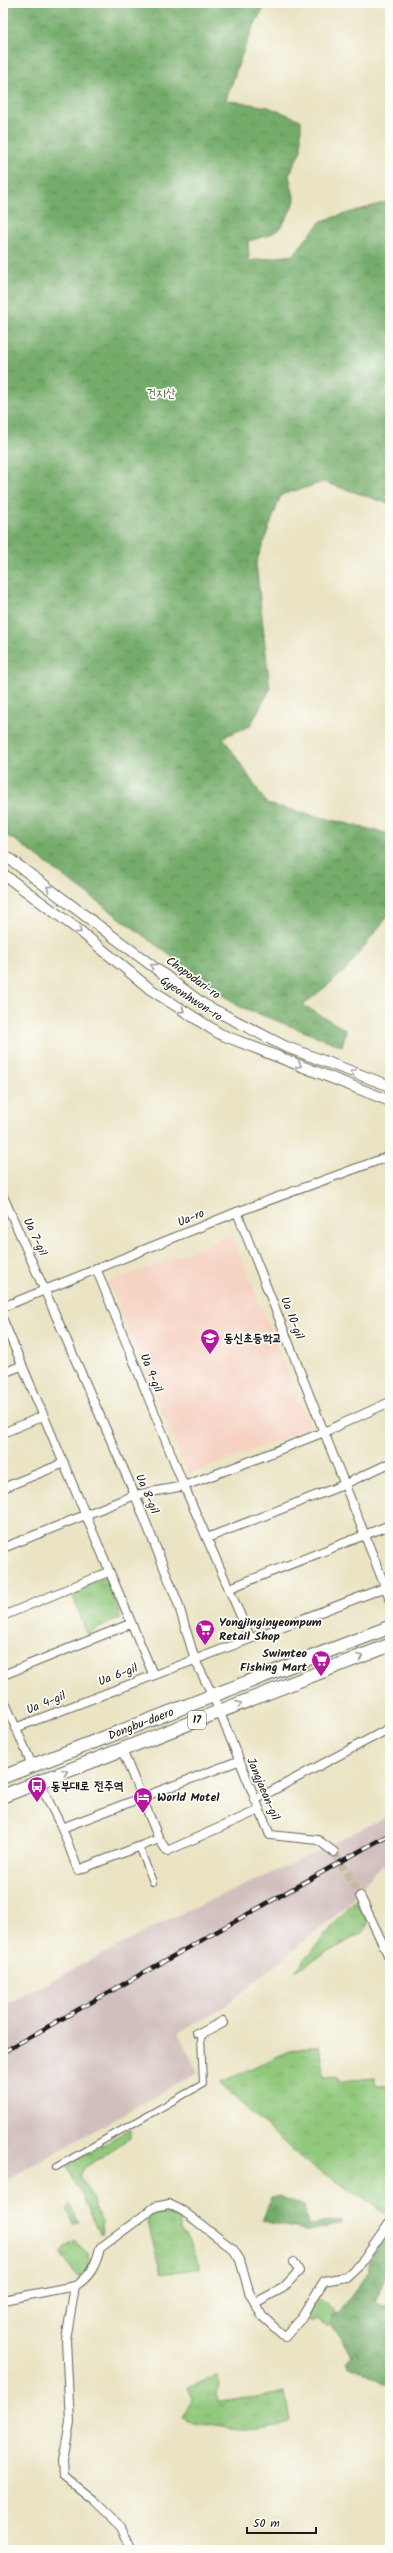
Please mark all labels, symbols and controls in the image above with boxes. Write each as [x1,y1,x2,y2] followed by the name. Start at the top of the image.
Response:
[147,384,176,403] park label: 건지산
[47,886,54,893] one-way arrow
[75,926,82,933] one-way arrow
[162,952,224,1004] street label: Chopodari-ro
[151,964,158,971] one-way arrow
[156,972,226,1026] street label: Gyeonhwon-ro
[178,1005,185,1012] one-way arrow
[296,1061,303,1069] one-way arrow
[350,1068,357,1076] one-way arrow
[175,1204,207,1232] street label: Ua-ro
[18,1215,52,1259] street label: Ua 7-gil
[275,1294,309,1342] street label: Ua 10-gil
[199,1327,221,1355] school or university icon: 동신초등학교
[224,1329,282,1348] place label: 동신초등학교
[135,1351,167,1395] street label: Ua 9-gil
[130,1471,164,1517] street label: Ua 8-gil
[219,1613,322,1646] place label: Yongjinginyeompum Retail Shop
[194,1618,216,1646] supermarket icon: Yongjinginyeompum Retail Shop
[240,1644,308,1677] place label: Swimteo Fishing Mart
[310,1649,332,1677] supermarket icon: Swimteo Fishing Mart
[356,1653,363,1661] one-way arrow
[95,1659,141,1691] street label: Ua 6-gil
[23,1686,69,1720] street label: Ua 4-gil
[235,1700,242,1708] one-way arrow
[105,1703,177,1745] street label: Dongbu-daero
[188,1711,206,1729] road number: 17
[241,1755,285,1823] street label: Jangjaean-gil
[62,1768,69,1776] one-way arrow
[26,1775,48,1803] bus stop icon: 동부대로 전주역
[51,1777,124,1796] place label: 동부대로 전주역
[132,1786,154,1814] hotel icon: World Motel
[157,1788,220,1807] place label: World Motel
[247,2509,316,2535] scale bar
[253,2514,280,2533] text: 50 m

